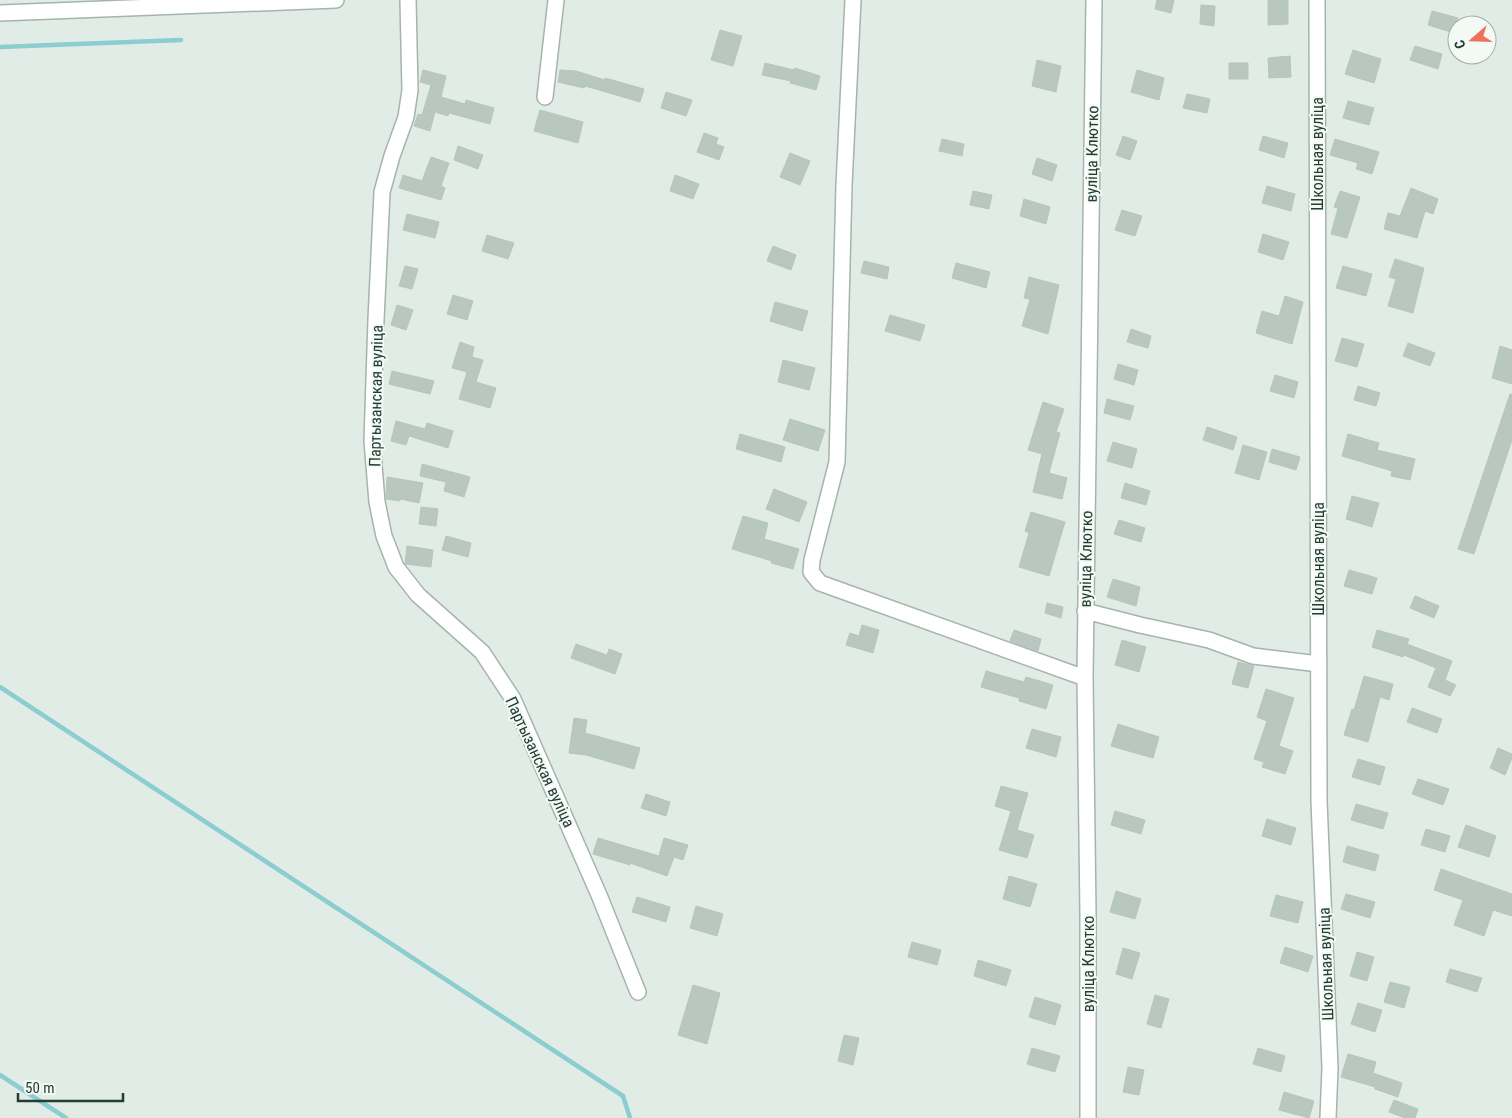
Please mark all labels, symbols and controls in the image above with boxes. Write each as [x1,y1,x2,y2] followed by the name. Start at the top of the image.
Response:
[1447,15,1497,65] north arrow
[1451,38,1469,51] text: С
[1308,97,1327,211] street label: Школьная вуліца
[1082,106,1102,202] street label: вуліца Клютко
[365,325,387,467] street label: Партызанская вуліца
[1309,502,1328,616] street label: Школьная вуліца
[1076,511,1096,607] street label: вуліца Клютко
[501,694,579,830] street label: Партызанская вуліца
[1315,907,1337,1021] street label: Школьная вуліца
[1079,916,1098,1012] street label: вуліца Клютко
[18,1070,122,1102] scale bar
[25,1079,55,1097] text: 50 m

